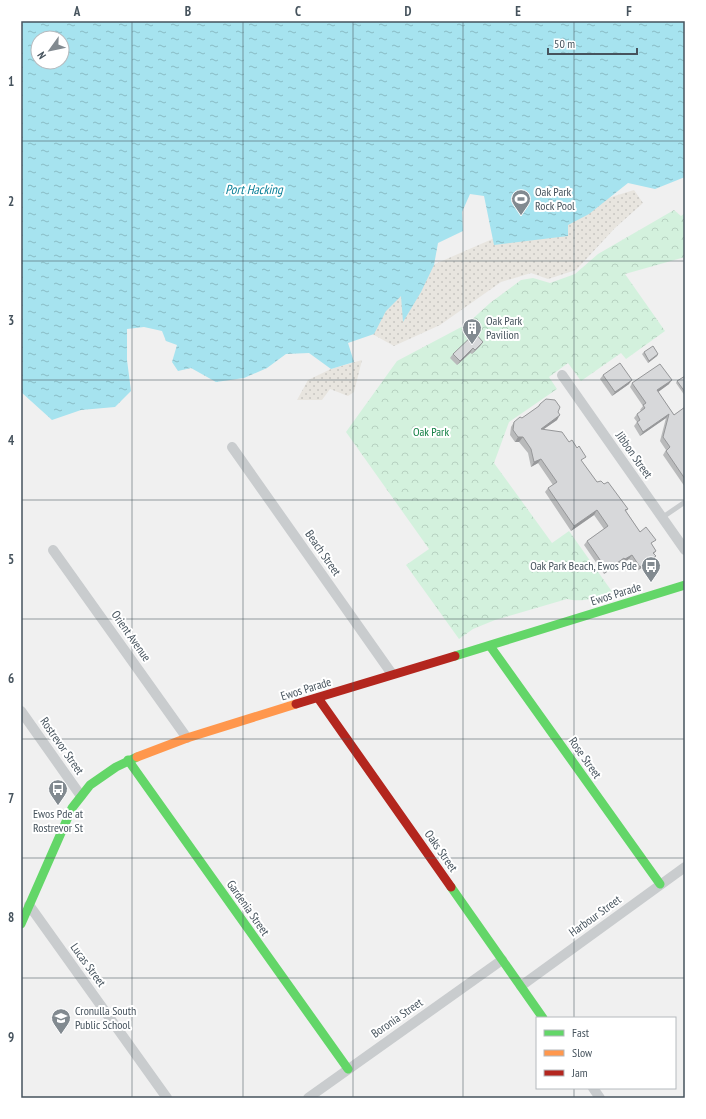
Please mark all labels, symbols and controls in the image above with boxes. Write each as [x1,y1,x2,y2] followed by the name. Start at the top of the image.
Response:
[73,3,81,20] text: A
[185,3,191,20] text: B
[295,3,301,20] text: C
[405,3,412,20] text: D
[515,3,521,20] text: E
[626,3,632,20] text: F
[30,30,70,70] north arrow
[548,30,637,56] scale bar
[554,36,575,51] text: 50 m
[34,49,49,62] text: N
[8,73,14,90] text: 1
[225,181,284,198] water label: Port Hacking
[535,184,575,213] place label: Oak Park Rock Pool
[510,188,532,216] sports icon: Oak Park Rock Pool
[8,193,14,210] text: 2
[8,312,14,329] text: 3
[486,313,522,342] place label: Oak Park Pavilion
[461,317,483,345] building icon: Oak Park Pavilion
[413,424,449,439] park label: Oak Park
[612,428,656,482] street label: Jibbon Street
[8,432,15,449] text: 4
[302,527,345,579] street label: Beach Street
[8,551,14,568] text: 5
[640,555,662,583] bus stop icon: Oak Park Beach, Ewos Pde
[530,558,637,573] place label: Oak Park Beach, Ewos Pde
[589,579,643,608] street label: Ewos Parade
[108,607,154,664] street label: Orient Avenue
[8,670,14,687] text: 6
[279,674,333,703] street label: Ewos Parade
[37,714,88,778] street label: Rostrevor Street
[566,734,605,782] street label: Rose Street
[47,778,69,806] bus stop icon: Ewos Pde at Rostrevor St
[8,790,14,807] text: 7
[33,806,84,835] place label: Ewos Pde at Rostrevor St
[422,827,462,875] street label: Oaks Street
[224,877,273,939] street label: Gardenia Street
[566,891,624,940] street label: Harbour Street
[8,909,14,926] text: 8
[67,940,110,990] street label: Lucas Street
[368,994,426,1041] street label: Boronia Street
[75,1003,136,1032] place label: Cronulla South Public School
[50,1007,72,1035] school or university icon: Cronulla South Public School
[536,1017,676,1089] legend
[572,1025,590,1040] text: Fast
[8,1029,14,1046] text: 9
[572,1045,593,1060] text: Slow
[571,1065,588,1080] text: Jam

